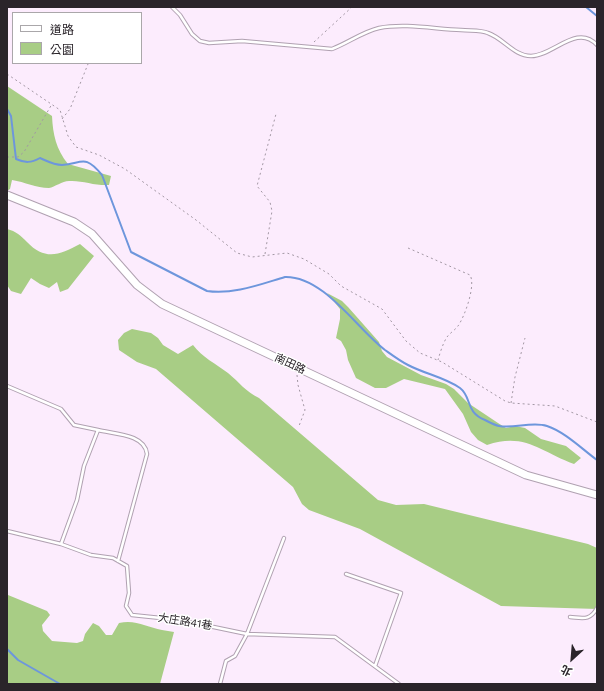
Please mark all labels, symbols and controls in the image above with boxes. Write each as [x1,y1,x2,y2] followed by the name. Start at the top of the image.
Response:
[12,12,142,64] legend
[50,23,74,37] text: 道路
[50,43,74,57] text: 公園
[272,351,308,377] street label: 南田路
[157,611,213,633] street label: 大庄路41巷
[552,639,592,679] north arrow
[559,662,574,678] text: 北

